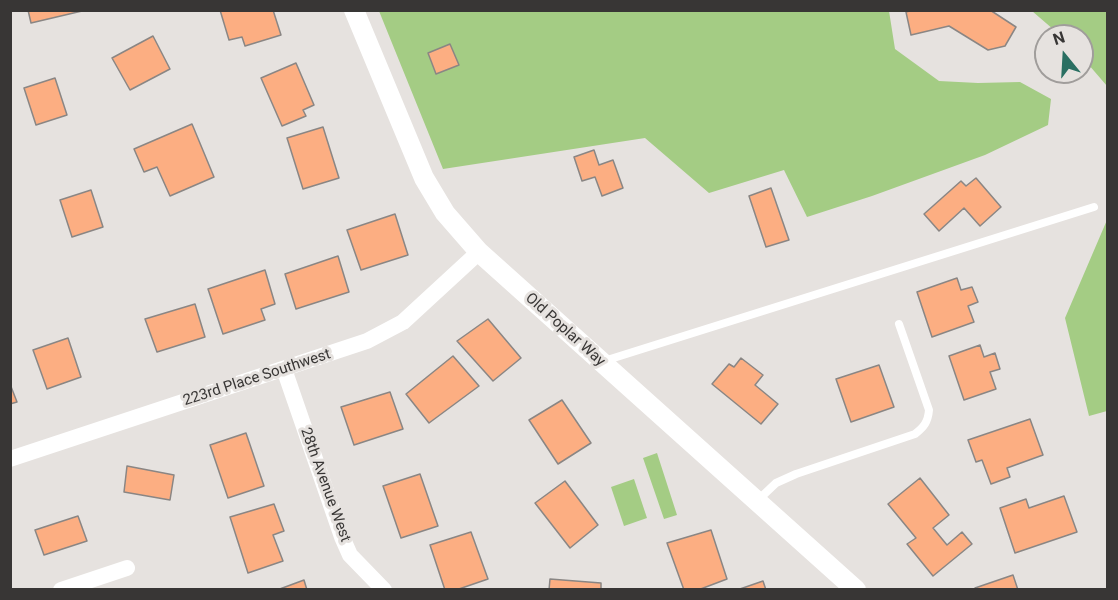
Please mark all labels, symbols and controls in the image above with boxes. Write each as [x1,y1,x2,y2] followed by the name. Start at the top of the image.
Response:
[1034,24,1094,84] north arrow
[1051,28,1067,49] text: N
[521,289,609,371] street label: Old Poplar Way
[181,346,333,410] street label: 223rd Place Southwest
[296,425,354,545] street label: 28th Avenue West

